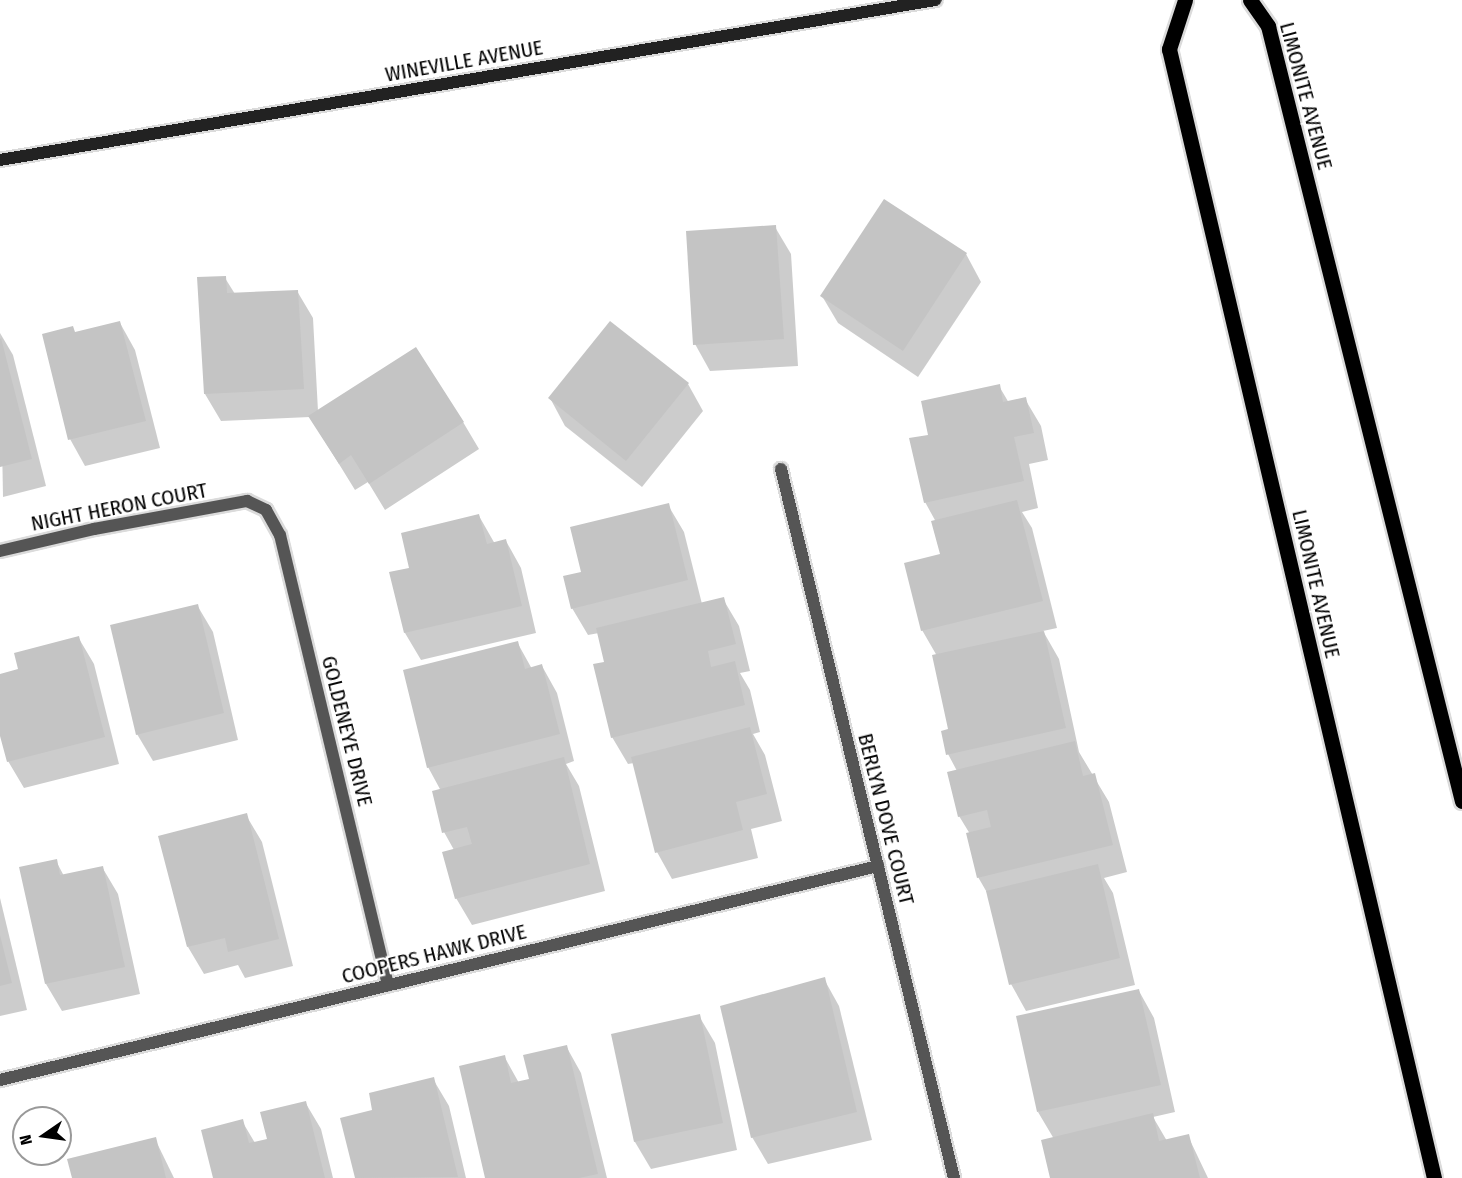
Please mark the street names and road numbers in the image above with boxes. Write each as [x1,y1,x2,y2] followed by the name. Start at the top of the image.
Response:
[1274,19,1338,173] street label: LIMONITE AVENUE
[383,35,545,87] street label: WINEVILLE AVENUE
[29,478,209,536] street label: NIGHT HERON COURT
[1287,507,1345,661] street label: LIMONITE AVENUE
[316,653,378,809] street label: GOLDENEYE DRIVE
[853,731,919,907] street label: BERLYN DOVE COURT
[339,919,529,989] street label: COOPERS HAWK DRIVE

